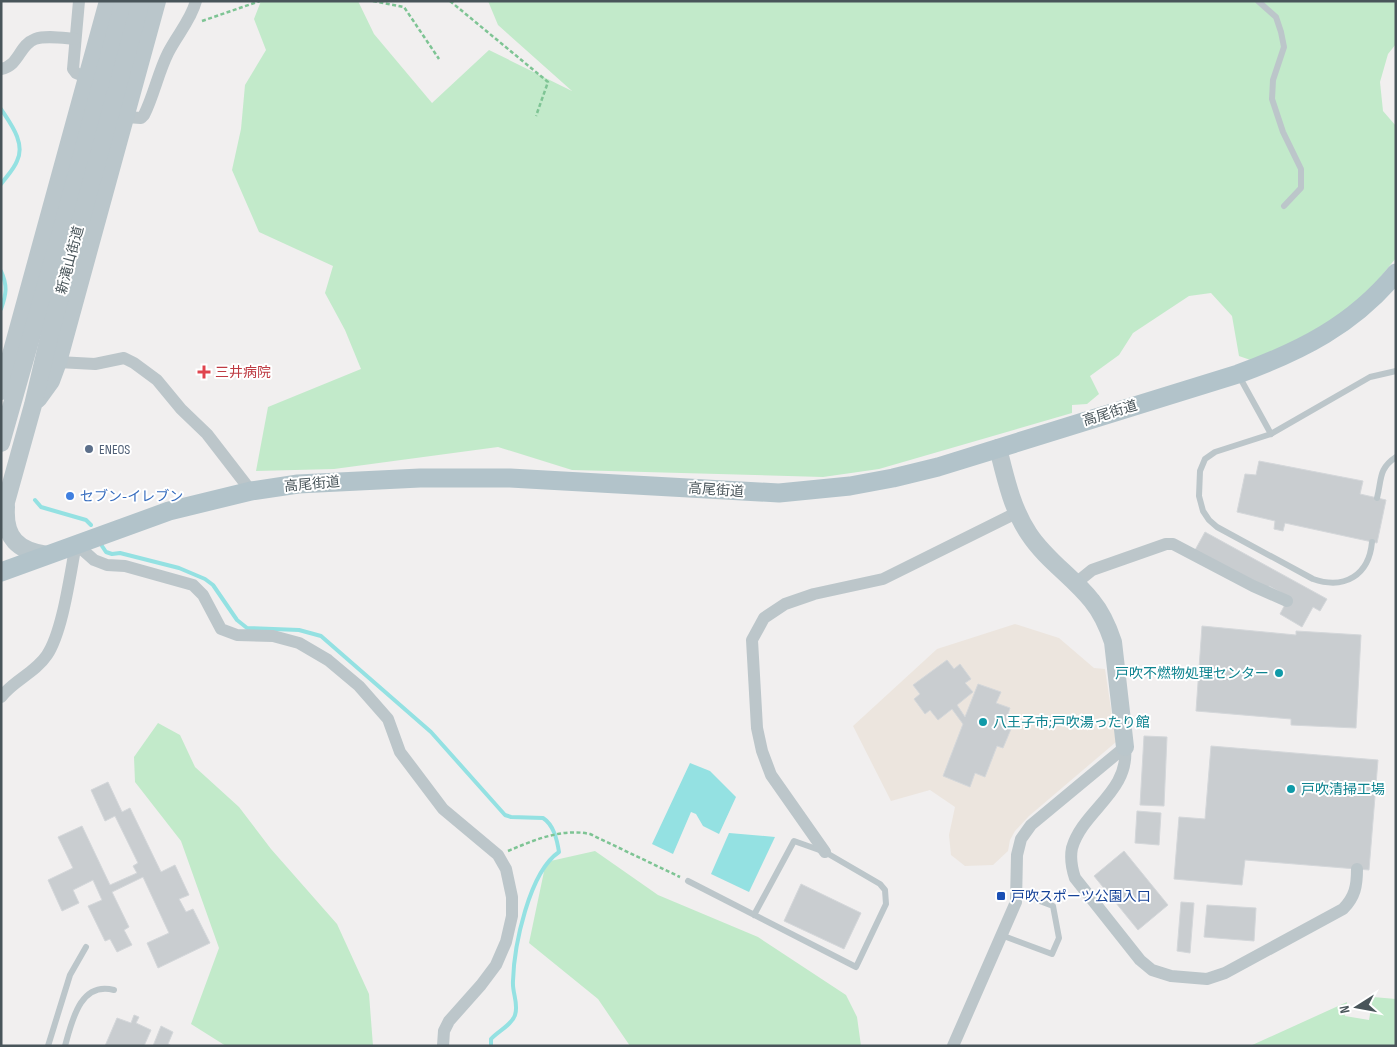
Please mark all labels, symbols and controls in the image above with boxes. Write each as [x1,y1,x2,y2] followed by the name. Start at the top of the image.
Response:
[53,224,87,296] street label: 新滝山街道
[215,364,271,381] place label: 三井病院
[197,365,211,379] marker: 三井病院
[1081,397,1139,429] street label: 高尾街道
[99,441,130,458] place label: ENEOS
[83,443,95,455] marker: ENEOS
[283,473,341,495] street label: 高尾街道
[687,480,745,500] street label: 高尾街道
[80,488,183,505] place label: セブン-イレブン
[64,490,76,502] marker: セブン-イレブン
[1115,665,1269,682] place label: 戸吹不燃物処理センター
[1273,667,1285,679] marker: 戸吹不燃物処理センター
[993,714,1150,731] place label: 八王子市;戸吹湯ったり館
[977,716,989,728] marker: 八王子市;戸吹湯ったり館
[1301,781,1385,798] place label: 戸吹清掃工場
[1285,783,1297,795] marker: 戸吹清掃工場
[1011,888,1151,905] place label: 戸吹スポーツ公園入口
[995,890,1007,902] marker: 戸吹スポーツ公園入口
[1332,982,1382,1032] north arrow
[1336,1004,1354,1015] text: N

